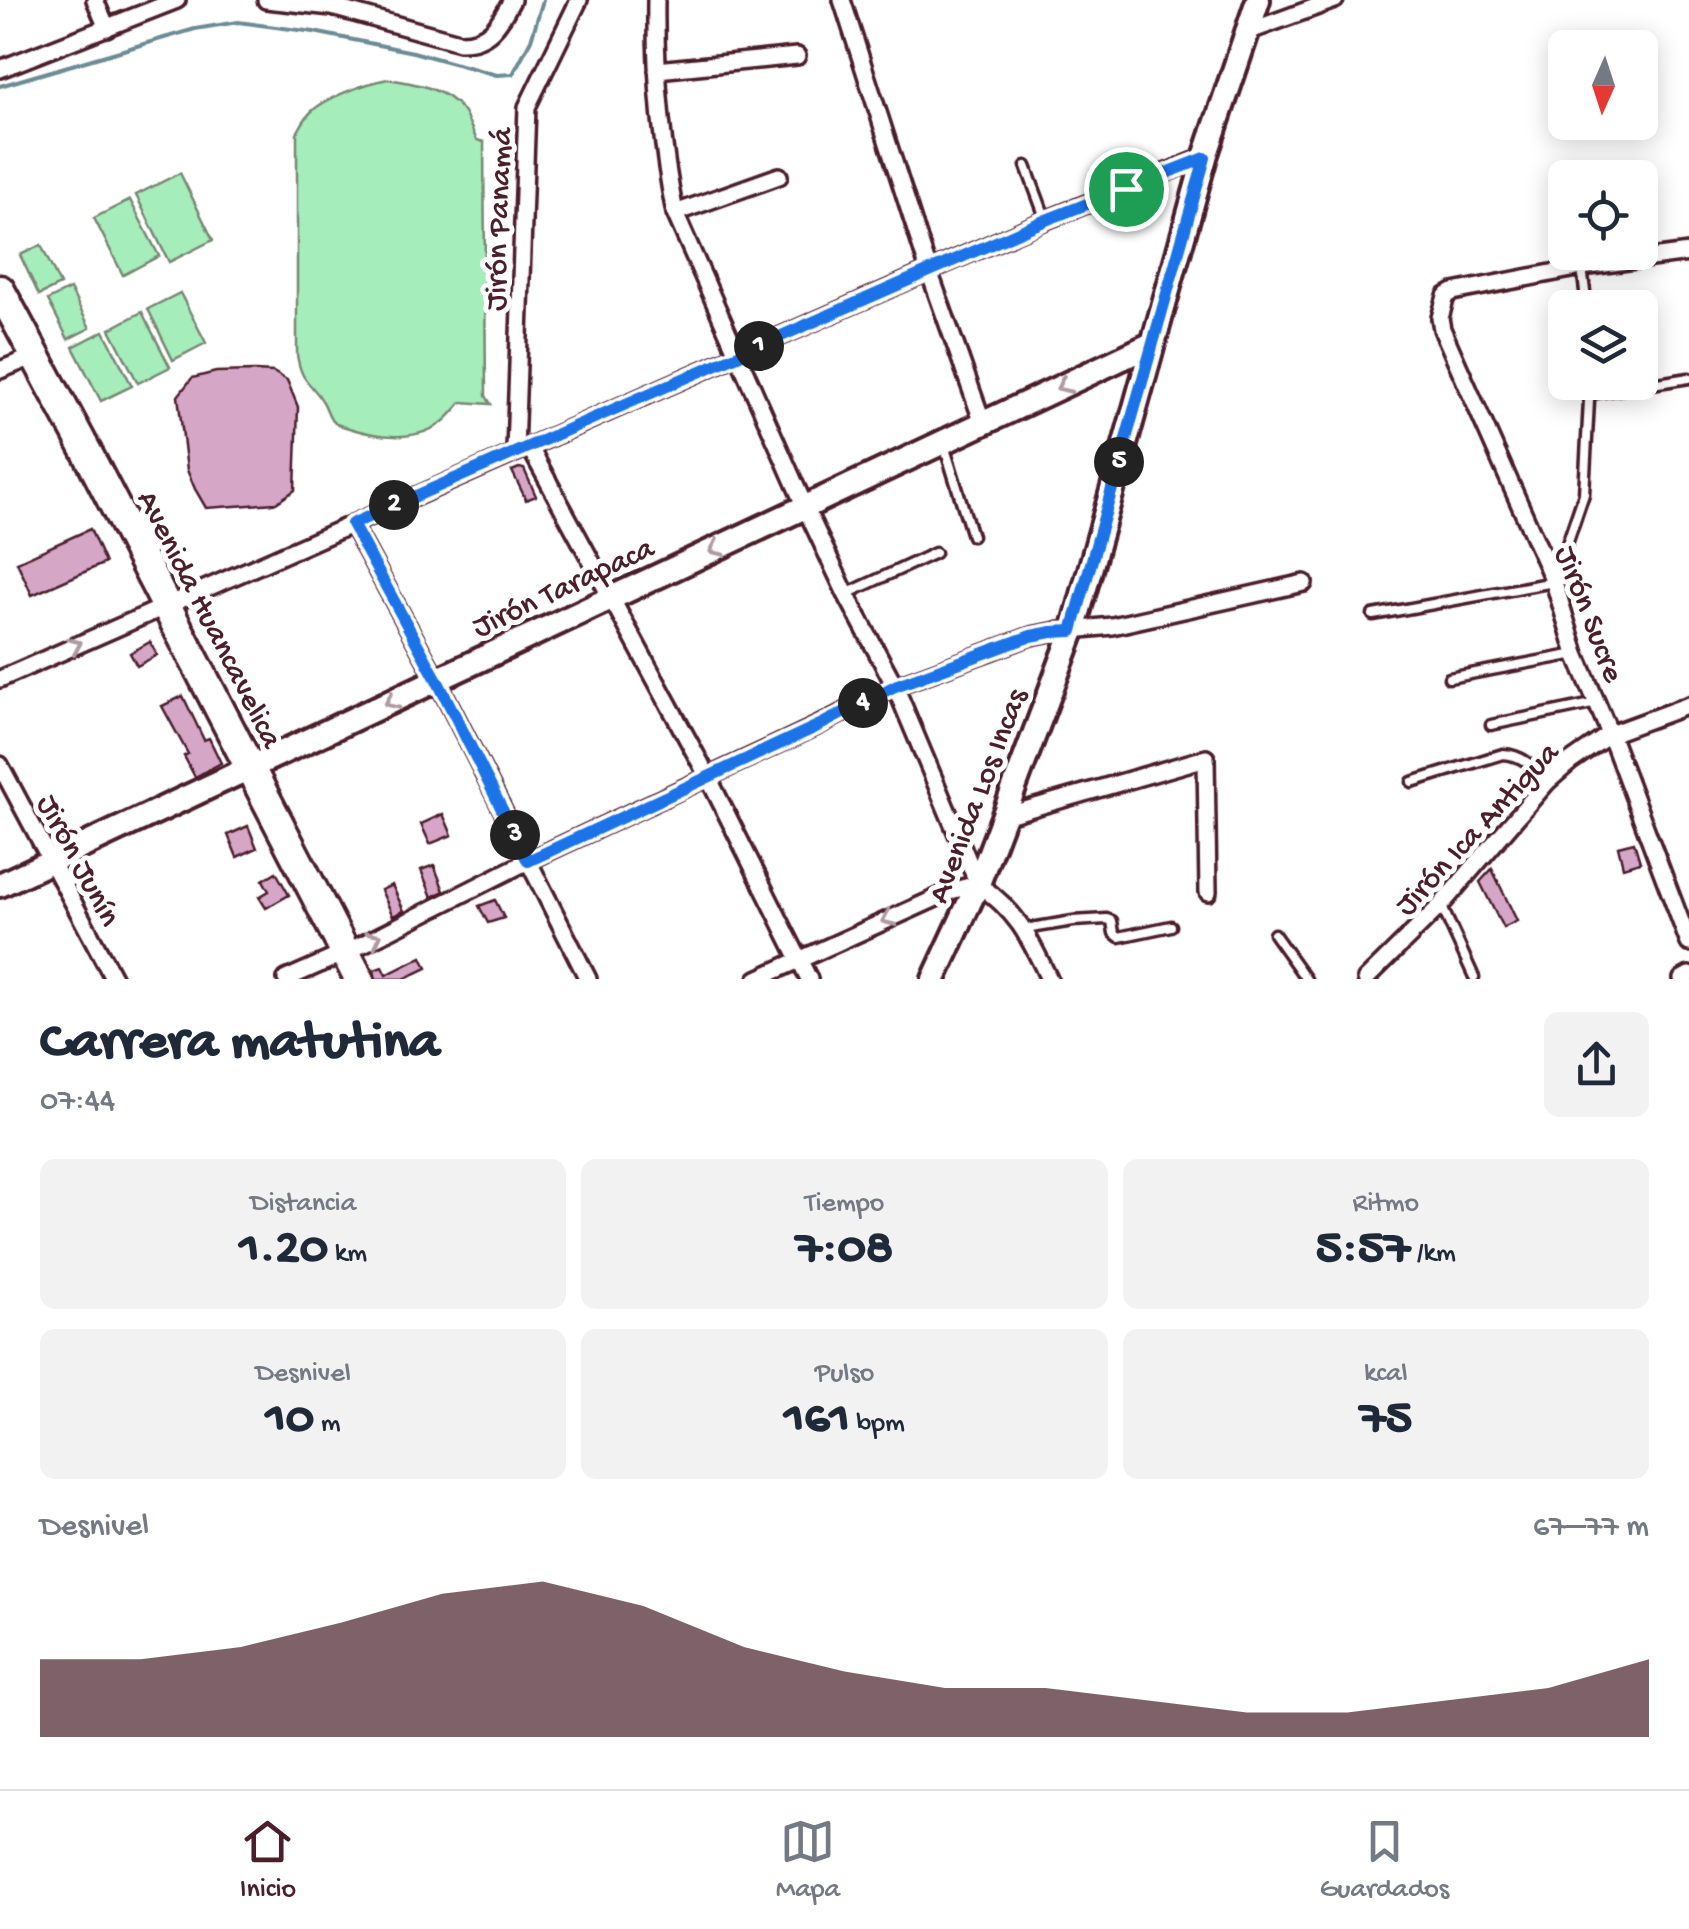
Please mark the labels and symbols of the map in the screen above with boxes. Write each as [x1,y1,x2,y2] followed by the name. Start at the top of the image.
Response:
[1548,30,1658,140] north arrow
[479,126,523,312] street label: Jirón Panamá
[1084,147,1169,232] pin
[734,321,784,371] pin: 1
[1056,373,1074,393] one-way arrow
[1094,437,1144,487] pin: 5
[369,480,419,530] pin: 2
[126,485,289,756] street label: Avenida Huancavelica
[467,530,662,648] street label: Jirón Tarapaca
[708,536,726,556] one-way arrow
[1544,541,1631,689] street label: Jirón Sucre
[65,638,83,658] one-way arrow
[838,678,888,728] pin: 4
[921,683,1038,909] street label: Avenida Los Incas
[383,690,401,710] one-way arrow
[1389,735,1570,925] street label: Jirón Ica Antigua
[26,789,127,934] street label: Jirón Junín
[490,810,540,860] pin: 3
[880,907,898,927] one-way arrow
[364,931,382,950] one-way arrow

